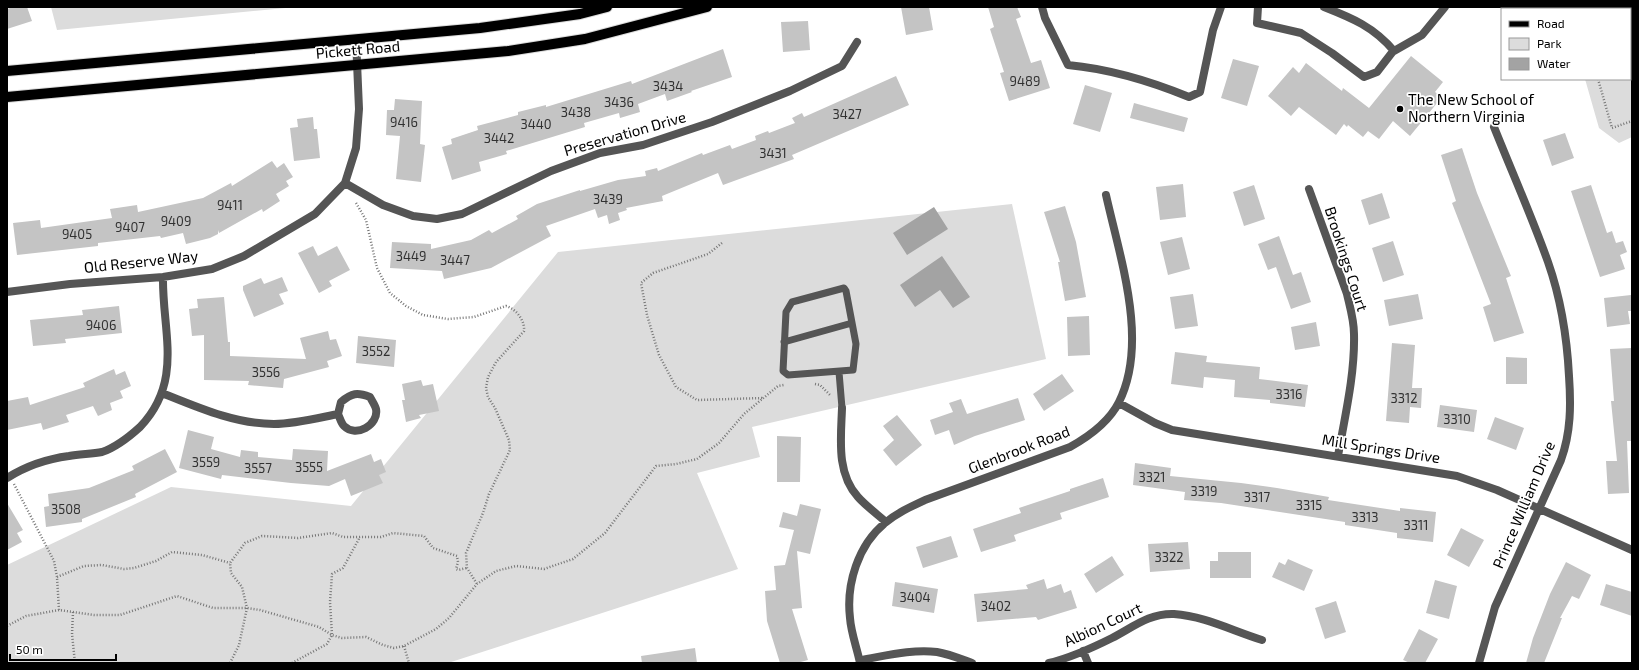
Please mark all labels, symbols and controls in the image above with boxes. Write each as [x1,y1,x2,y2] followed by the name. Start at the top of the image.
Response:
[1501,8,1631,80] legend
[1537,16,1565,30] text: Road
[315,36,401,62] street label: Pickett Road
[1537,36,1562,50] text: Park
[1537,56,1571,70] text: Water
[1010,73,1040,89] house number: 9489
[653,78,683,94] house number: 3434
[1408,90,1534,125] place label: The New School of Northern Virginia
[604,94,634,110] house number: 3436
[561,104,591,120] house number: 3438
[1395,104,1405,114] marker: The New School of Northern Virginia
[832,106,862,122] house number: 3427
[562,107,688,159] street label: Preservation Drive
[390,114,418,130] house number: 9416
[520,116,552,132] house number: 3440
[484,130,514,146] house number: 3442
[759,145,787,161] house number: 3431
[593,191,623,207] house number: 3439
[217,197,243,213] house number: 9411
[1322,204,1372,314] street label: Brookings Court
[161,213,191,229] house number: 9409
[115,219,145,235] house number: 9407
[62,226,92,242] house number: 9405
[83,246,199,276] street label: Old Reserve Way
[396,248,426,264] house number: 3449
[440,252,470,268] house number: 3447
[86,317,116,333] house number: 9406
[362,343,390,359] house number: 3552
[252,364,280,380] house number: 3556
[1275,386,1303,402] house number: 3316
[1391,390,1417,406] house number: 3312
[1443,411,1471,427] house number: 3310
[965,421,1072,477] street label: Glenbrook Road
[1321,430,1441,466] street label: Mill Springs Drive
[1488,438,1558,571] street label: Prince William Drive
[192,454,220,470] house number: 3559
[295,459,323,475] house number: 3555
[244,460,272,476] house number: 3557
[1139,469,1165,485] house number: 3321
[1190,483,1218,499] house number: 3319
[1244,489,1270,505] house number: 3317
[1296,497,1322,513] house number: 3315
[51,501,81,517] house number: 3508
[1352,509,1378,525] house number: 3313
[1404,517,1428,533] house number: 3311
[1154,549,1184,565] house number: 3322
[899,589,931,605] house number: 3404
[981,598,1011,614] house number: 3402
[1061,598,1145,650] street label: Albion Court
[10,636,116,662] scale bar
[16,642,43,656] text: 50 m

